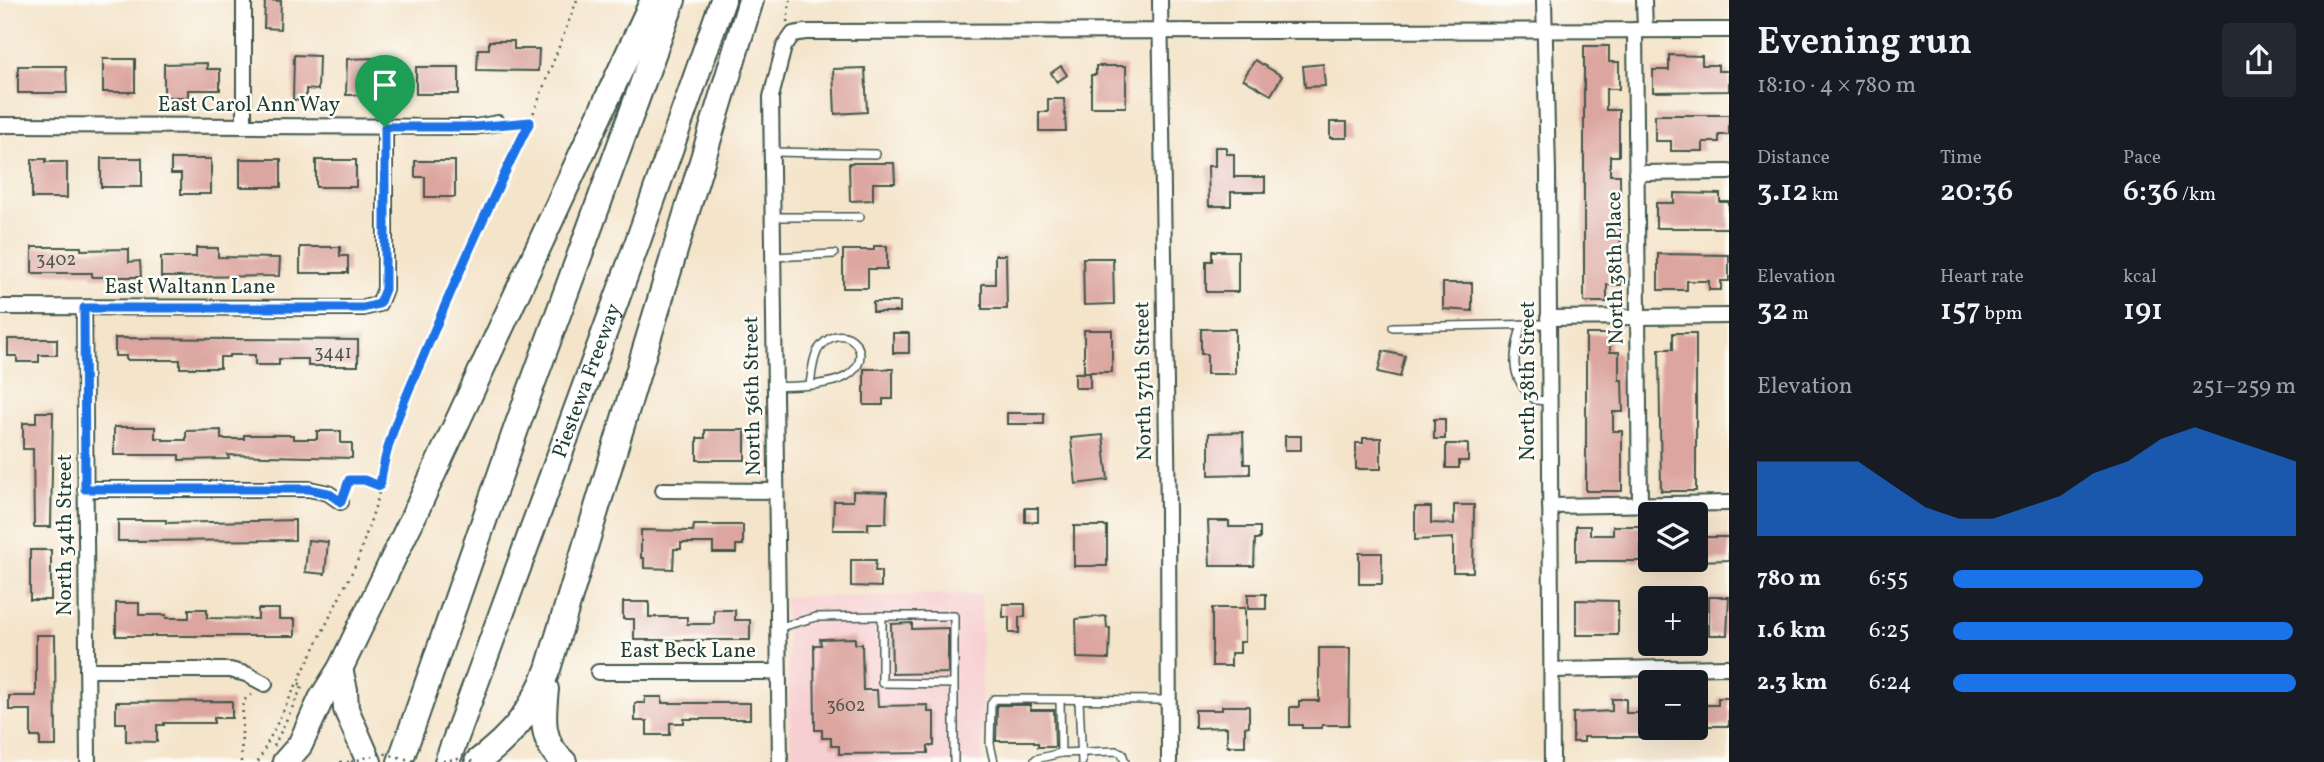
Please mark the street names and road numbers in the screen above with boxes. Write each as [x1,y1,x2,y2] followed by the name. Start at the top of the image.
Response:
[158,91,341,120] street label: East Carol Ann Way
[1600,191,1632,345] street label: North 38th Place
[104,273,276,302] street label: East Waltann Lane
[545,299,629,462] street label: Piestewa Freeway
[1128,301,1160,461] street label: North 37th Street
[1514,301,1543,461] street label: North 38th Street
[737,316,769,476] street label: North 36th Street
[51,454,80,616] street label: North 34th Street
[620,637,756,666] street label: East Beck Lane

